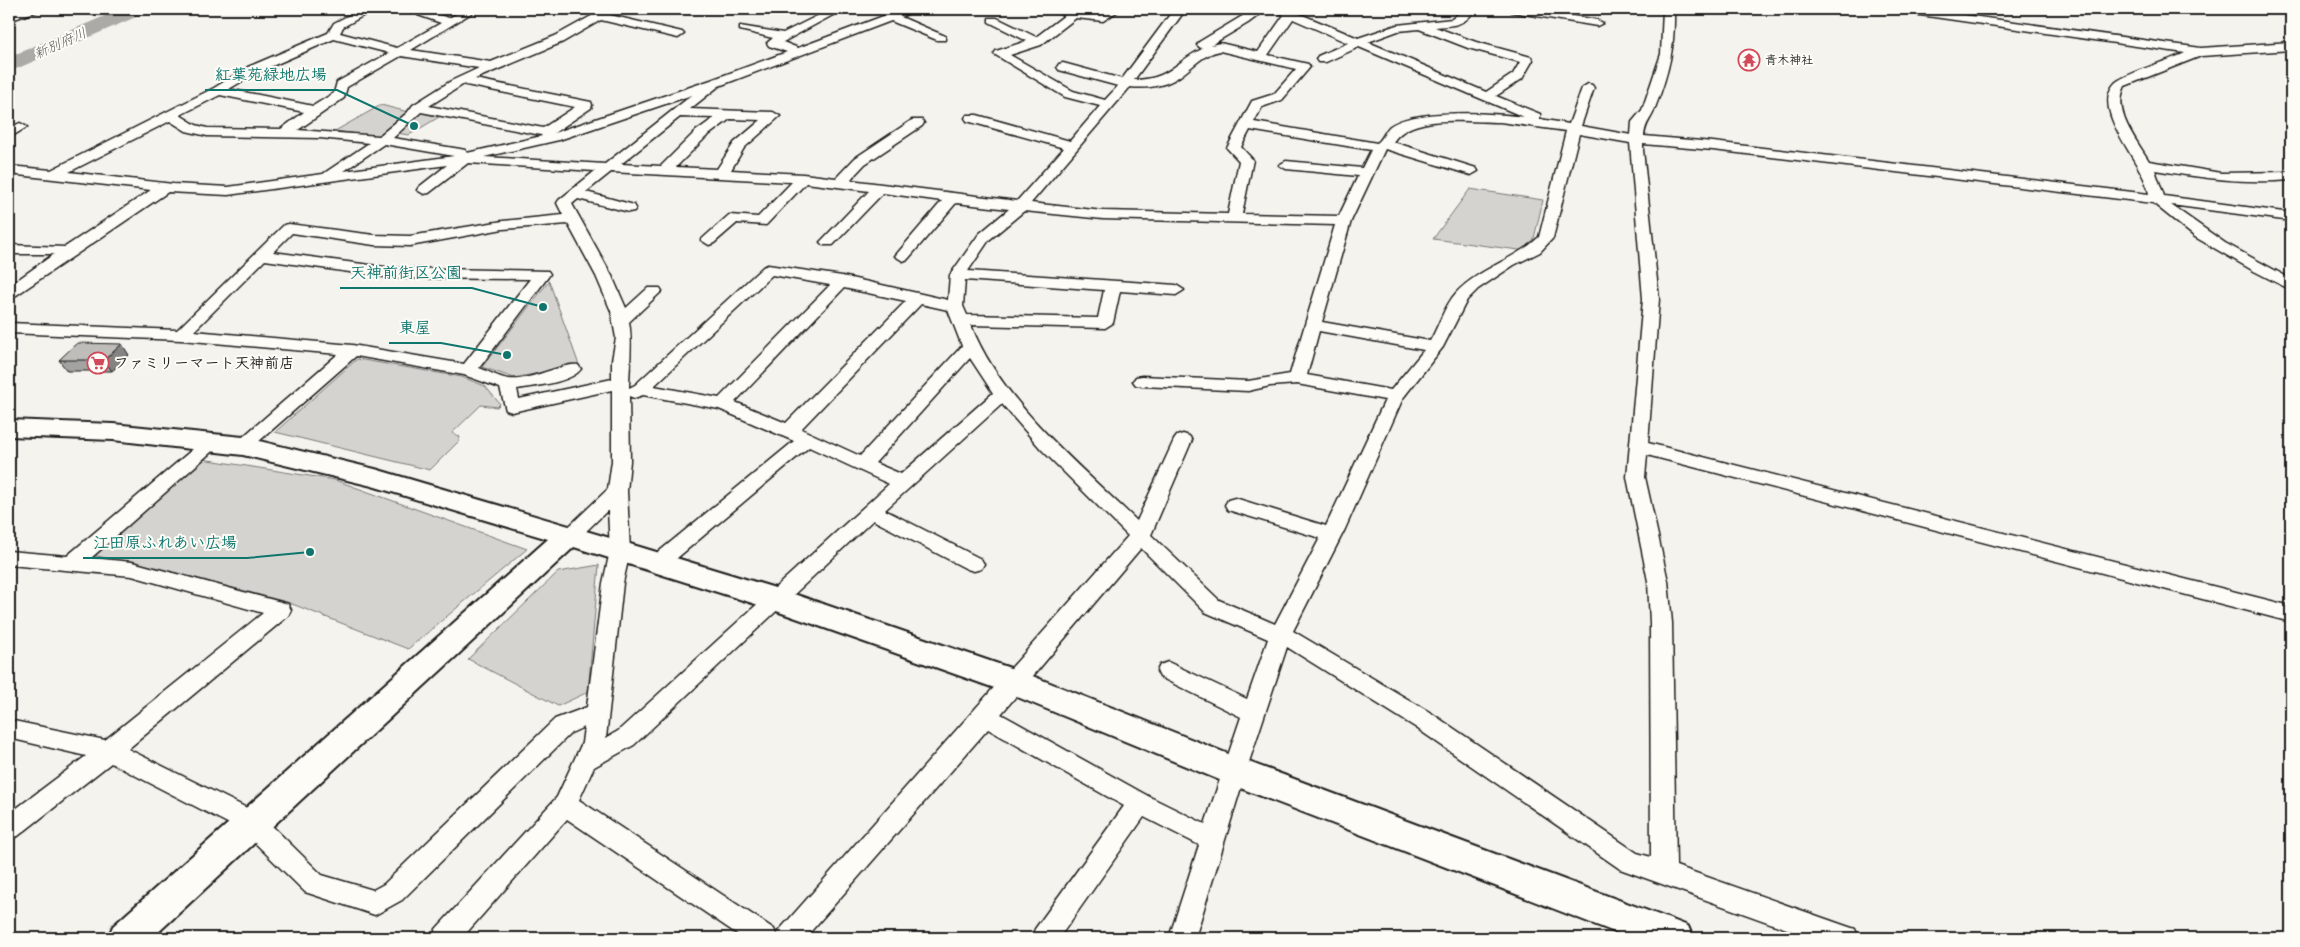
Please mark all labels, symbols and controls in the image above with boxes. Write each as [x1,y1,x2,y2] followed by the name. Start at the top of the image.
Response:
[32,25,90,64] water label: 新別府川
[1737,48,1761,72] temple icon: 青木神社
[1765,54,1813,69] place label: 青木神社
[205,59,337,90] callout: 紅葉苑緑地広場
[215,66,327,87] text: 紅葉苑緑地広場
[340,257,472,288] callout: 天神前街区公園
[350,264,462,285] text: 天神前街区公園
[389,312,441,343] callout: 東屋
[399,319,431,340] text: 東屋
[86,351,110,375] supermarket icon: ファミリーマート天神前店
[114,355,295,374] place label: ファミリーマート天神前店
[83,527,247,558] callout: 江田原ふれあい広場
[93,535,237,555] text: 江田原ふれあい広場

